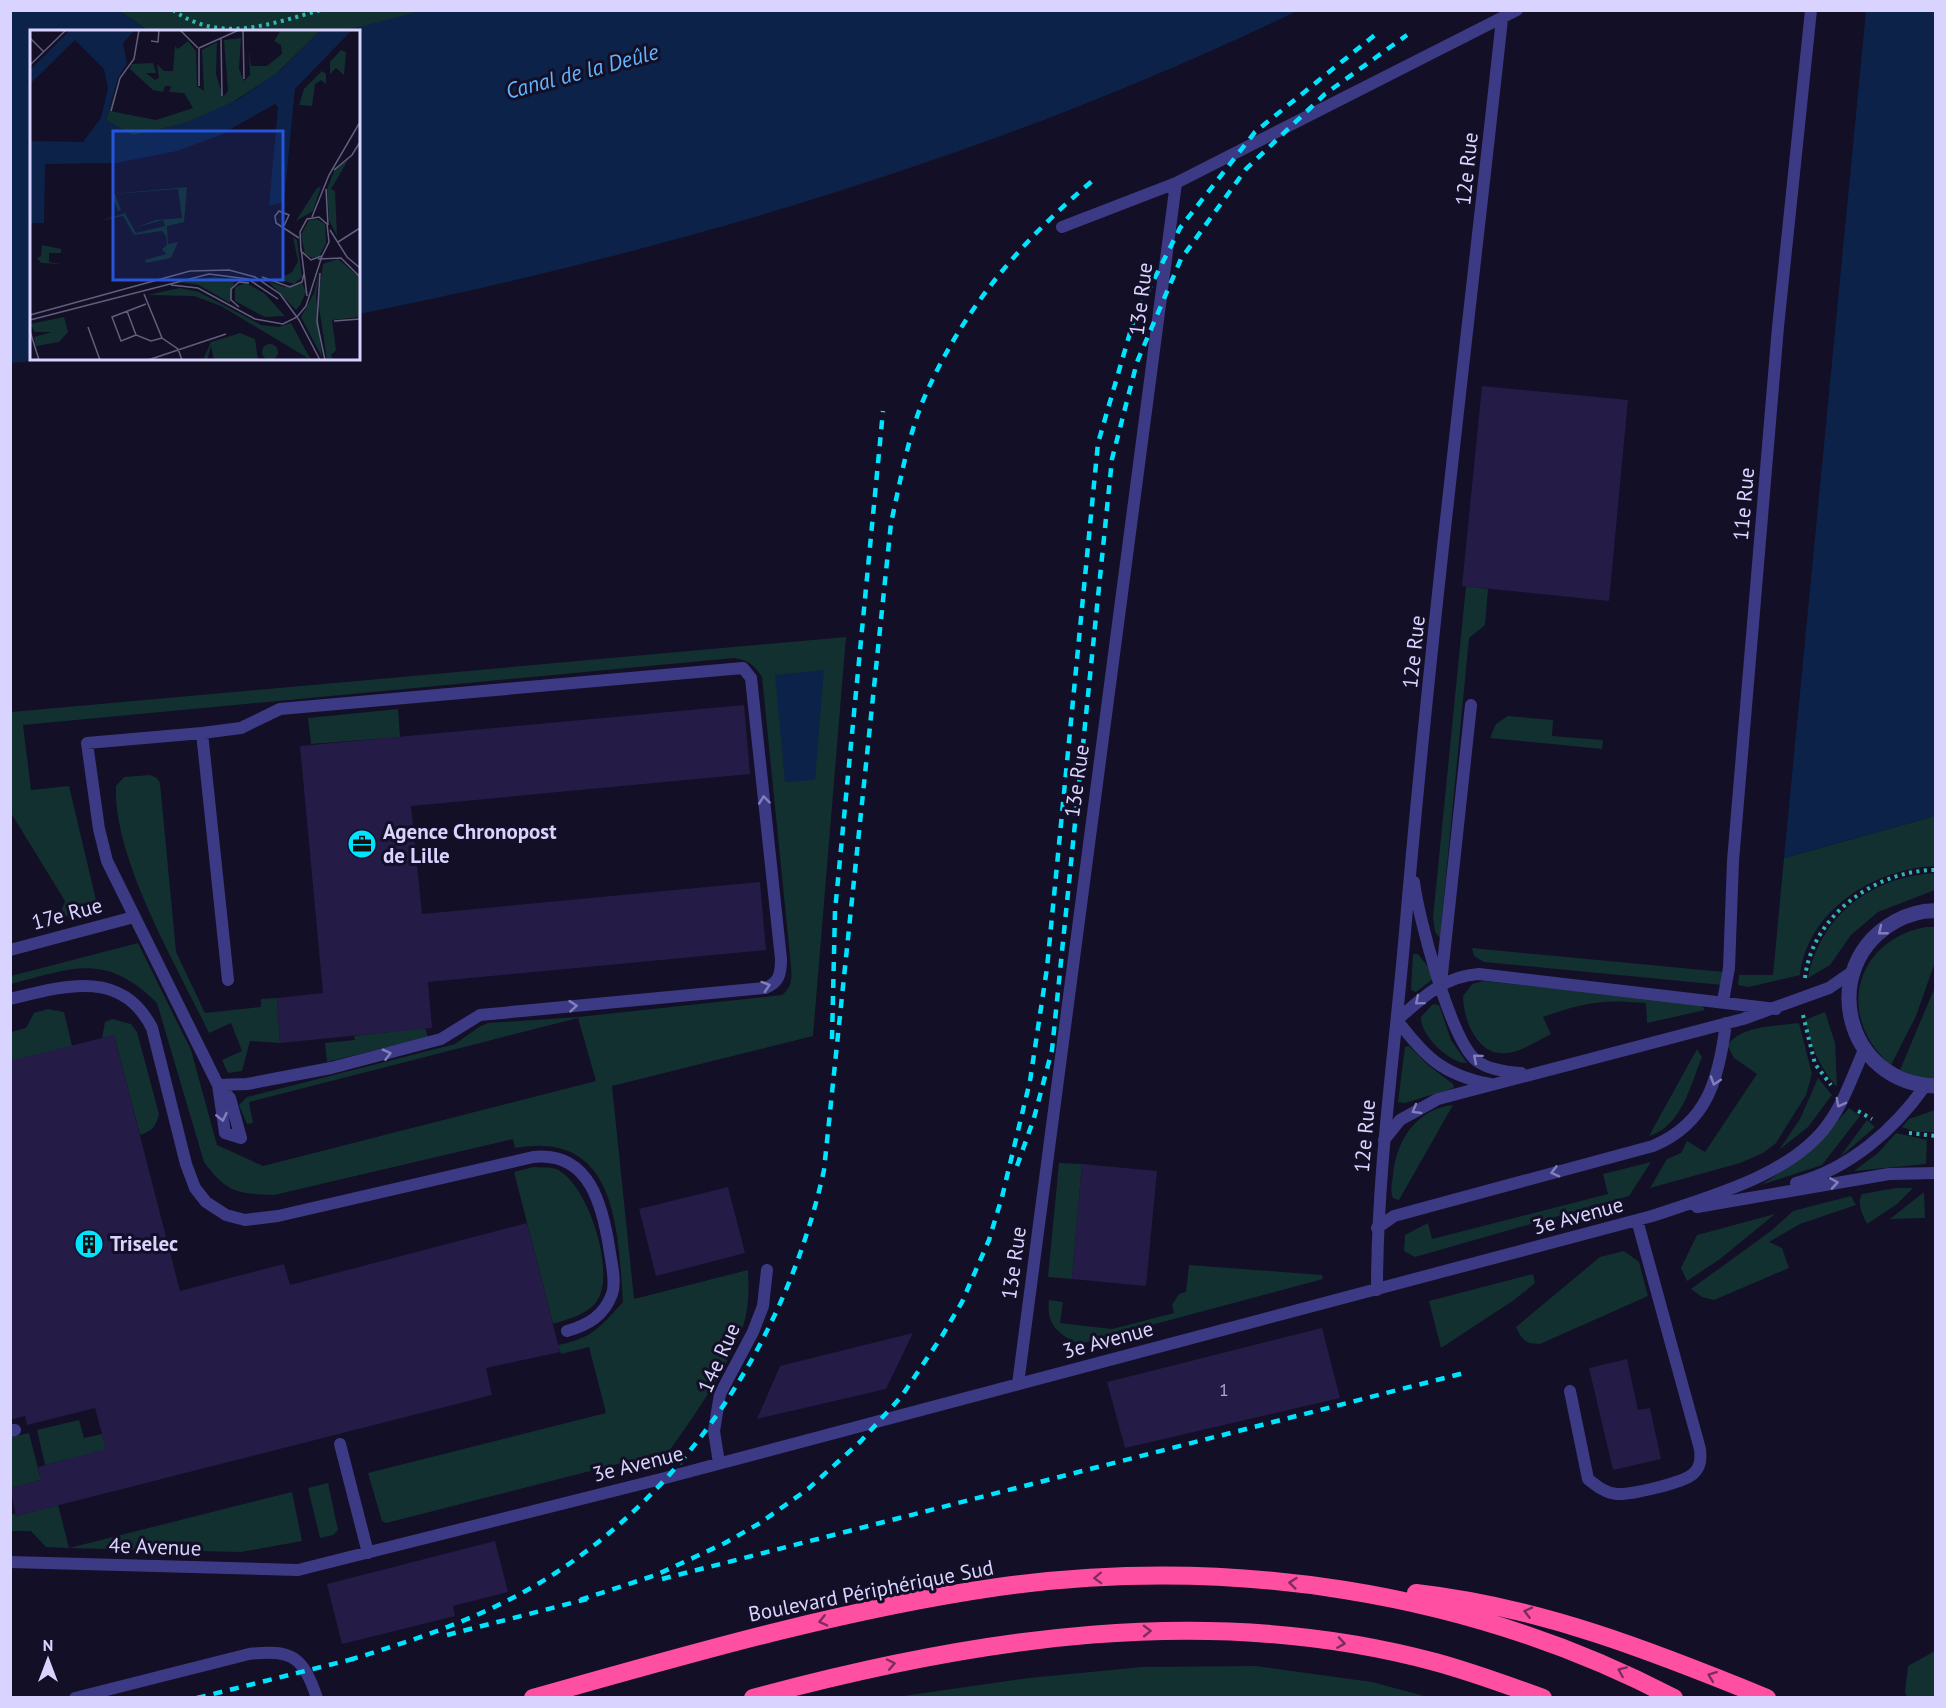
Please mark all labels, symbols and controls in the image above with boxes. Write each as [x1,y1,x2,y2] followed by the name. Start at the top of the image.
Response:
[30,30,360,360] inset map
[503,37,662,105] water label: Canal de la Deûle
[1449,131,1484,207] street label: 12e Rue
[1123,261,1158,337] street label: 13e Rue
[1727,466,1760,542] street label: 11e Rue
[1396,614,1431,690] street label: 12e Rue
[1058,743,1095,819] street label: 13e Rue
[758,796,771,805] one-way arrow
[383,818,557,869] place label: Agence Chronopost de Lille
[346,828,378,860] office icon: Agence Chronopost de Lille
[29,891,105,936] street label: 17e Rue
[1878,924,1889,935] one-way arrow
[760,981,771,993] one-way arrow
[1415,994,1426,1005] one-way arrow
[568,1000,577,1013] one-way arrow
[382,1048,392,1061] one-way arrow
[1473,1054,1484,1065] one-way arrow
[1710,1075,1723,1086] one-way arrow
[1836,1097,1847,1108] one-way arrow
[1348,1098,1381,1174] street label: 12e Rue
[1412,1103,1422,1114] one-way arrow
[214,1112,227,1122] one-way arrow
[1551,1165,1561,1178] one-way arrow
[1828,1177,1838,1190] one-way arrow
[1530,1190,1626,1241] street label: 3e Avenue
[995,1225,1032,1301] street label: 13e Rue
[73,1228,105,1260] building icon: Triselec
[110,1230,178,1257] place label: Triselec
[1060,1314,1156,1365] street label: 3e Avenue
[691,1319,746,1397] street label: 14e Rue
[1219,1378,1229,1401] house number: 1
[590,1439,686,1488] street label: 3e Avenue
[108,1531,202,1562] street label: 4e Avenue
[746,1553,996,1628] street label: Boulevard Périphérique Sud
[1094,1572,1103,1584] one-way arrow
[1289,1577,1298,1589] one-way arrow
[1523,1607,1533,1620] one-way arrow
[818,1613,828,1626] one-way arrow
[1142,1624,1151,1637] one-way arrow
[18,1630,78,1690] north arrow
[43,1635,53,1655] text: N
[1336,1636,1346,1649] one-way arrow
[886,1658,896,1671] one-way arrow
[1617,1666,1628,1678] one-way arrow
[1707,1671,1718,1684] one-way arrow

